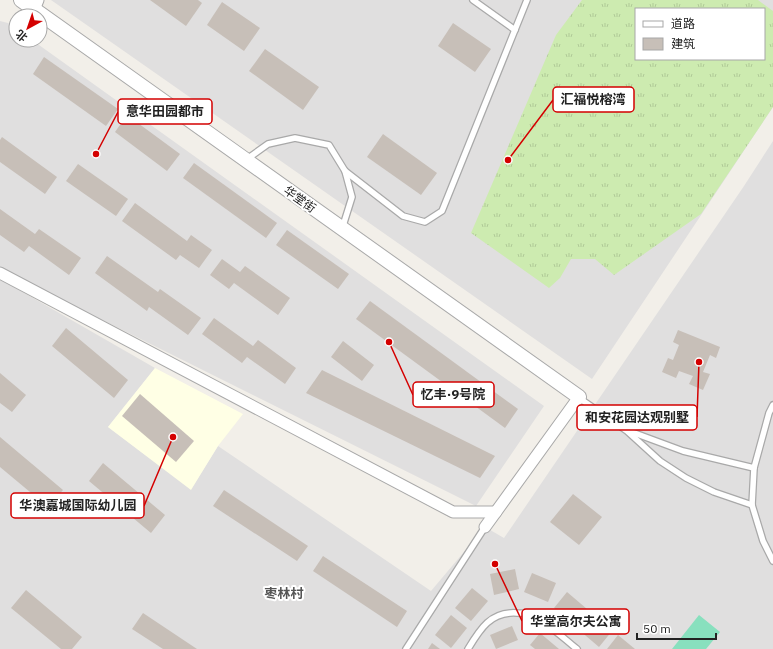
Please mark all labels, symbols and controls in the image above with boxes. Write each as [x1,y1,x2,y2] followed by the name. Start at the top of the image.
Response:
[8,8,48,48] north arrow
[635,8,765,60] legend
[671,16,695,31] text: 道路
[13,27,30,45] text: 北
[671,36,695,51] text: 建筑
[553,87,634,112] callout: 汇福悦榕湾
[560,91,626,108] text: 汇福悦榕湾
[118,99,212,124] callout: 意华田园都市
[126,103,204,120] text: 意华田园都市
[281,183,319,215] street label: 华堂街
[413,382,494,407] callout: 忆丰·9号院
[421,386,485,403] text: 忆丰·9号院
[577,405,697,430] callout: 和安花园达观别墅
[585,409,689,426] text: 和安花园达观别墅
[11,493,144,518] callout: 华澳嘉城国际幼儿园
[19,497,137,514] text: 华澳嘉城国际幼儿园
[264,585,304,602] district label: 枣林村
[522,609,629,634] callout: 华堂高尔夫公寓
[530,613,622,630] text: 华堂高尔夫公寓
[637,615,716,641] scale bar
[643,621,671,636] text: 50 m

